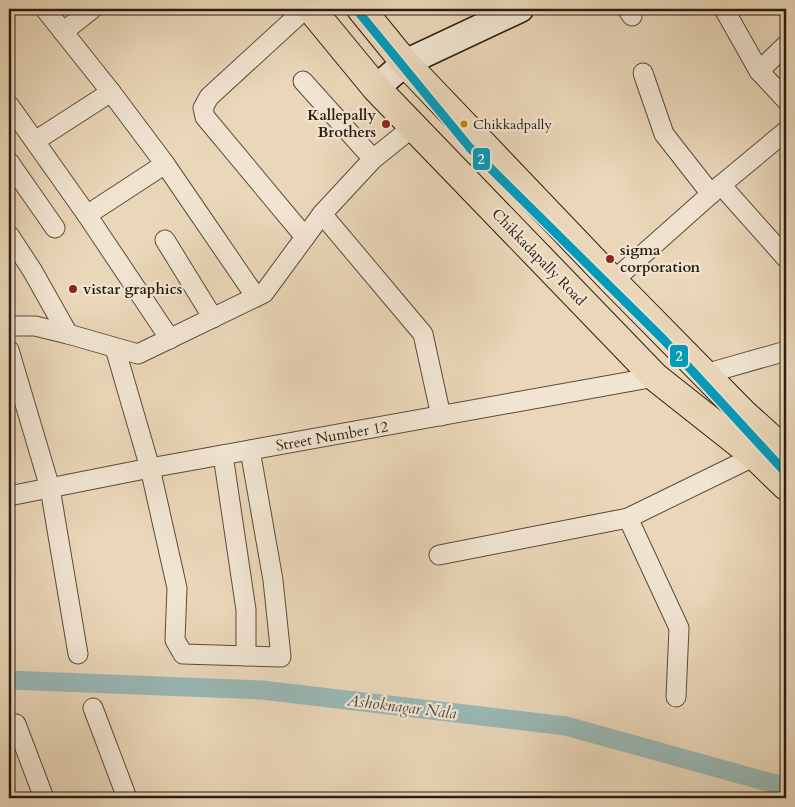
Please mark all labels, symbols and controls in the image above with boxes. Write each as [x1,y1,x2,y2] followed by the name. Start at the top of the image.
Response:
[307,105,376,142] place label: Kallepally Brothers
[473,115,552,134] place label: Chikkadpally
[380,118,392,130] marker: Kallepally Brothers
[459,119,469,129] marker: Chikkadpally
[472,147,491,171] line badge: 2
[477,150,485,169] text: 2
[487,204,591,310] street label: Chikkadapally Road
[620,240,701,277] place label: sigma corporation
[604,253,616,265] marker: sigma corporation
[83,279,182,299] place label: vistar graphics
[67,283,79,295] marker: vistar graphics
[669,344,689,368] line badge: 2
[675,347,683,366] text: 2
[274,416,390,456] street label: Street Number 12
[345,689,458,725] water label: Ashoknagar Nala

